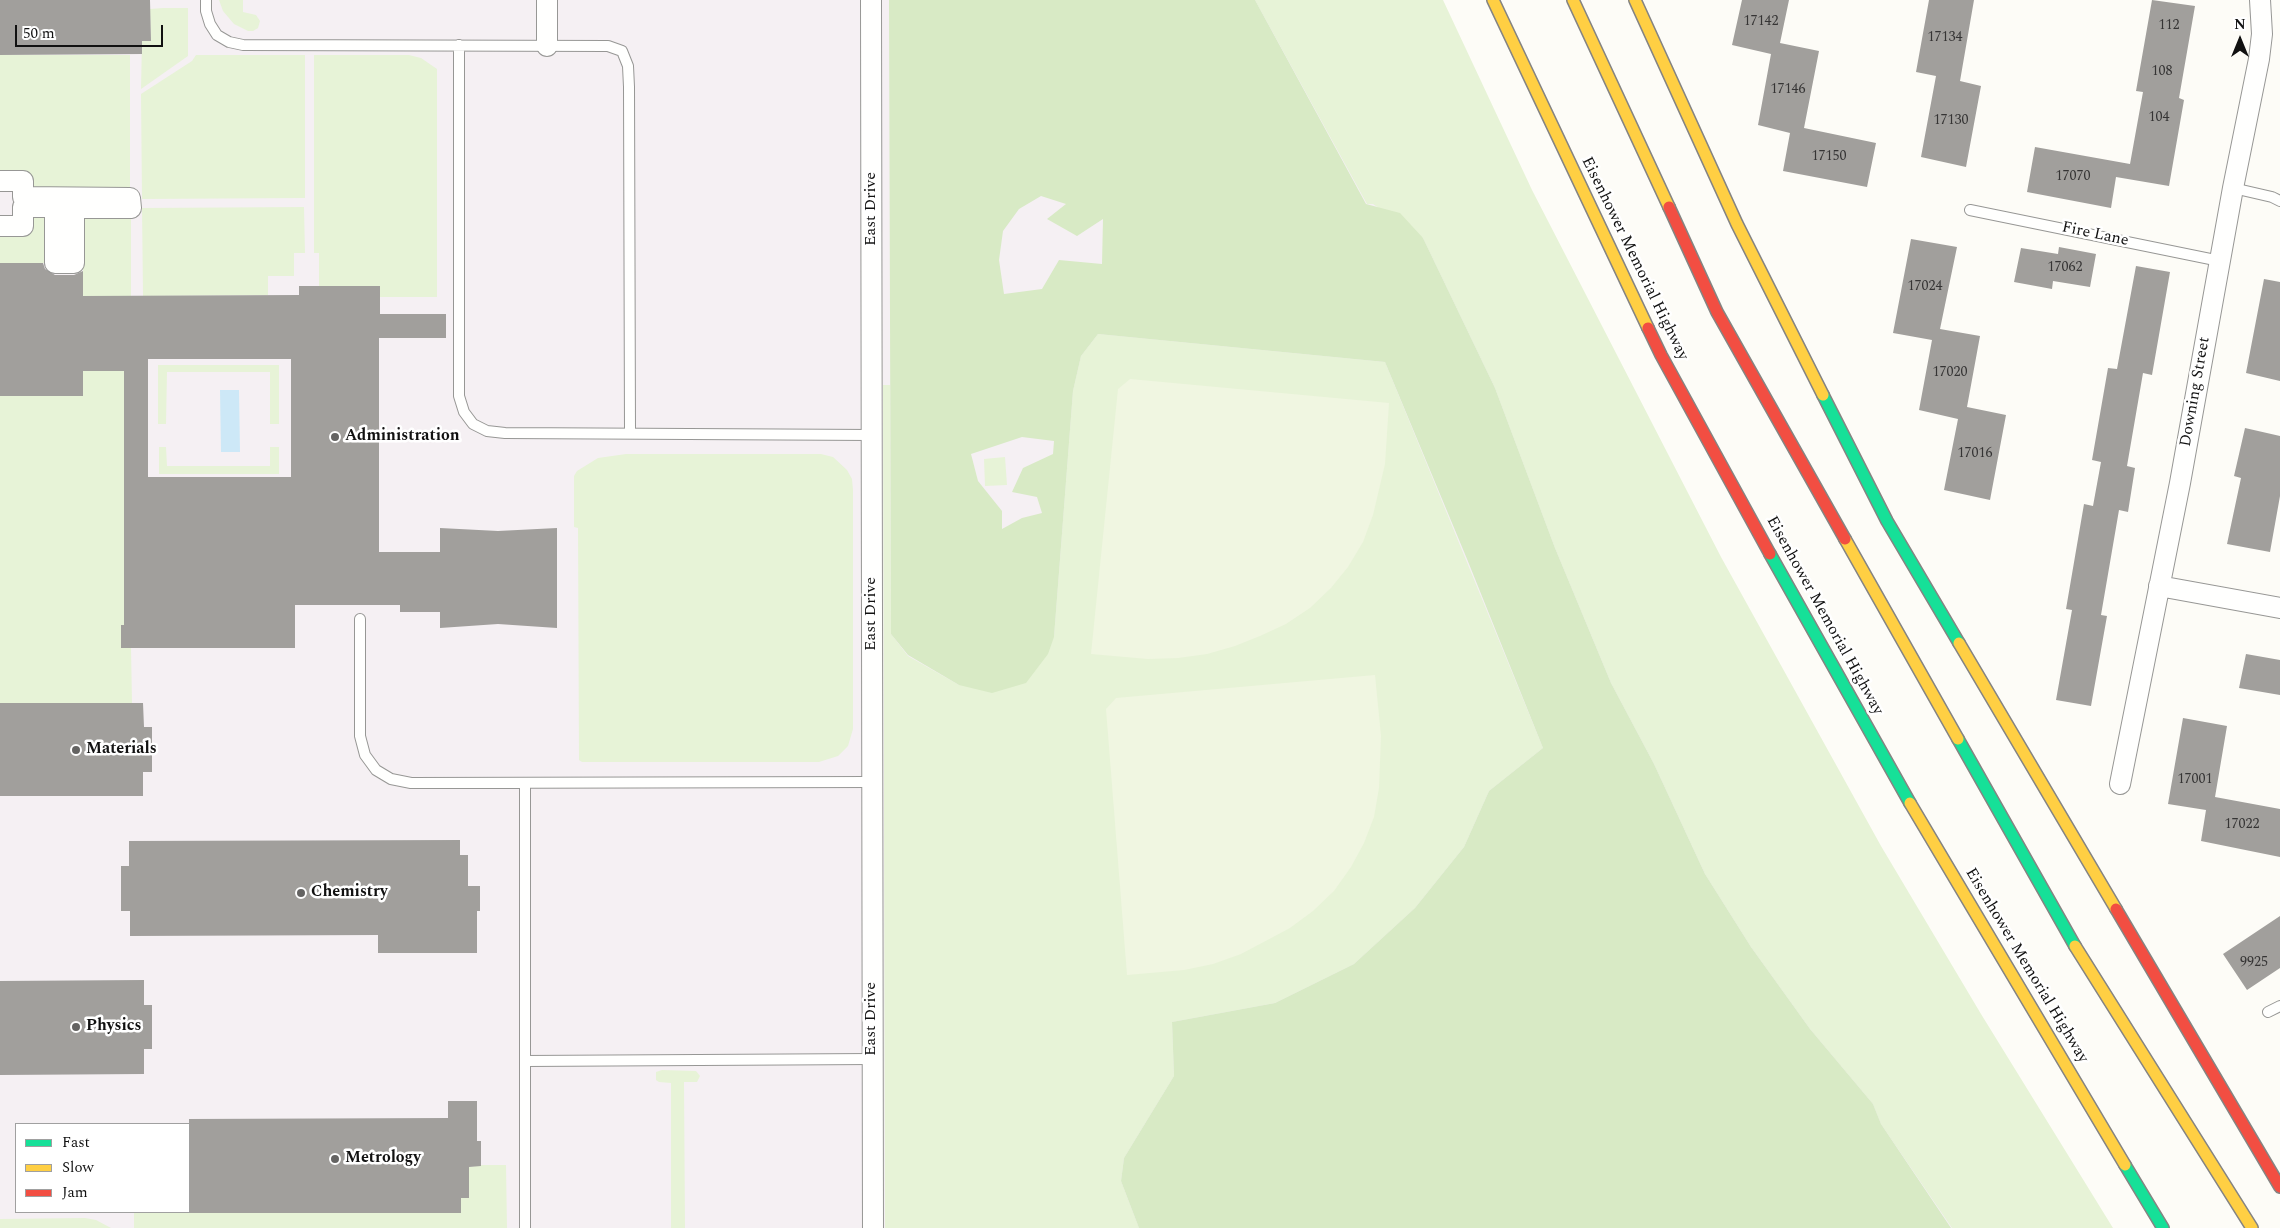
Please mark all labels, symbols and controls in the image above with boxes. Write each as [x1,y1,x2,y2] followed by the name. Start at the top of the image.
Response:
[1744,14,1778,30] house number: 17142
[2234,14,2246,35] text: N
[18,15,165,47] scale bar
[2215,15,2265,65] north arrow
[2159,18,2179,34] house number: 112
[23,22,55,45] text: 50 m
[1928,30,1962,46] house number: 17134
[2152,64,2172,80] house number: 108
[1771,82,1805,98] house number: 17146
[2149,110,2169,126] house number: 104
[1934,113,1968,129] house number: 17130
[1812,149,1846,165] house number: 17150
[1576,154,1692,364] street label: Eisenhower Memorial Highway
[2056,169,2090,185] house number: 17070
[862,172,882,246] street label: East Drive
[2060,219,2130,251] street label: Fire Lane
[2048,260,2082,276] house number: 17062
[1908,279,1942,295] house number: 17024
[2177,336,2215,448] street label: Downing Street
[1933,365,1967,381] house number: 17020
[345,427,460,447] place label: Administration
[329,431,341,443] marker: Administration
[1958,446,1992,462] house number: 17016
[1761,513,1887,719] street label: Eisenhower Memorial Highway
[862,577,882,651] street label: East Drive
[86,740,157,760] place label: Materials
[70,744,82,756] marker: Materials
[2178,772,2212,788] house number: 17001
[2225,817,2259,833] house number: 17022
[1960,865,2092,1067] street label: Eisenhower Memorial Highway
[311,883,388,903] place label: Chemistry
[295,887,307,899] marker: Chemistry
[2240,955,2268,971] house number: 9925
[862,982,882,1056] street label: East Drive
[86,1017,141,1037] place label: Physics
[70,1021,82,1033] marker: Physics
[15,1123,190,1213] legend
[62,1131,90,1154] text: Fast
[345,1149,421,1169] place label: Metrology
[329,1153,341,1165] marker: Metrology
[62,1156,94,1179] text: Slow
[62,1181,88,1204] text: Jam

